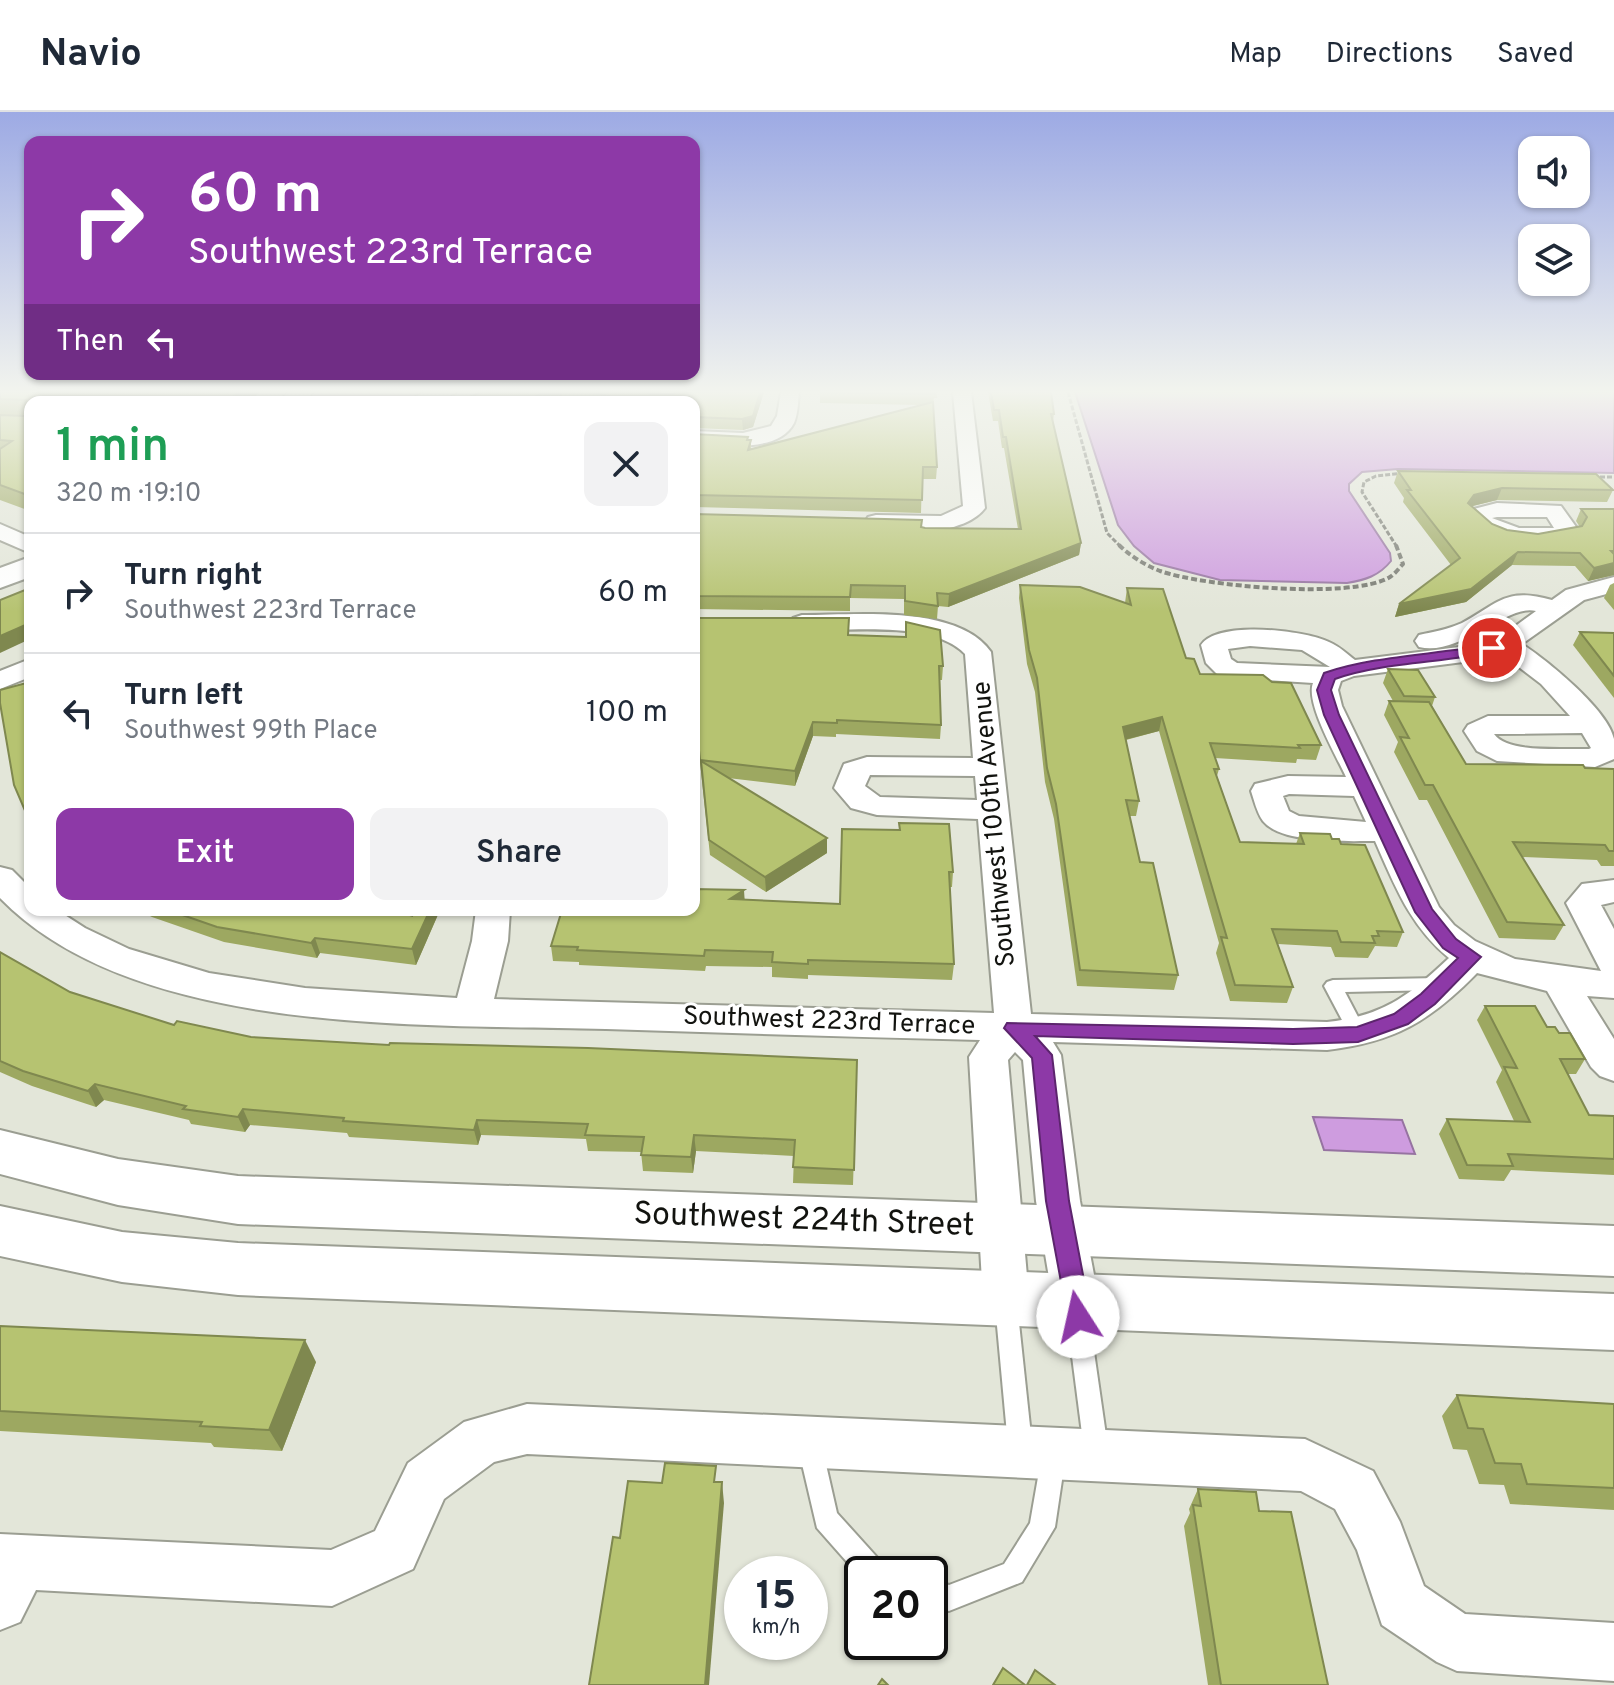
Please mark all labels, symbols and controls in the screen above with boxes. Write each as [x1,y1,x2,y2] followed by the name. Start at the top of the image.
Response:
[40,31,142,80] text: Navio
[1229,37,1282,73] text: Map
[1326,37,1453,73] text: Directions
[1497,37,1574,73] text: Saved
[1518,136,1590,296] map controls
[1518,136,1590,208] button: sound
[188,162,322,232] text: 60 m
[56,168,160,272] icon: right
[1518,224,1590,296] button: layers
[188,231,593,277] text: Southwest 223rd Terrace
[140,320,184,364] icon: left
[56,324,124,361] text: Then
[56,418,169,478] text: 1 min
[584,422,668,506] button: close
[56,478,202,511] text: 320 m · 19:10
[124,558,262,595] text: Turn right
[56,571,100,615] icon: right
[598,575,668,612] text: 60 m
[124,595,416,628] text: Southwest 223rd Terrace
[1458,614,1526,682] pin
[1470,626,1514,670] icon: arrive
[124,678,244,715] text: Turn left
[966,680,1024,968] street label: Southwest 100th Avenue
[56,691,100,735] icon: left
[586,695,668,732] text: 100 m
[124,715,377,748] text: Southwest 99th Place
[56,808,354,900] button: Exit
[370,808,668,900] button: Share
[682,1000,976,1044] street label: Southwest 223rd Terrace
[633,1195,975,1247] street label: Southwest 224th Street
[1036,1275,1120,1359] position arrow
[844,1556,948,1660] speed limit sign: 20
[756,1573,796,1623] text: 15
[752,1615,800,1641] text: km/h

